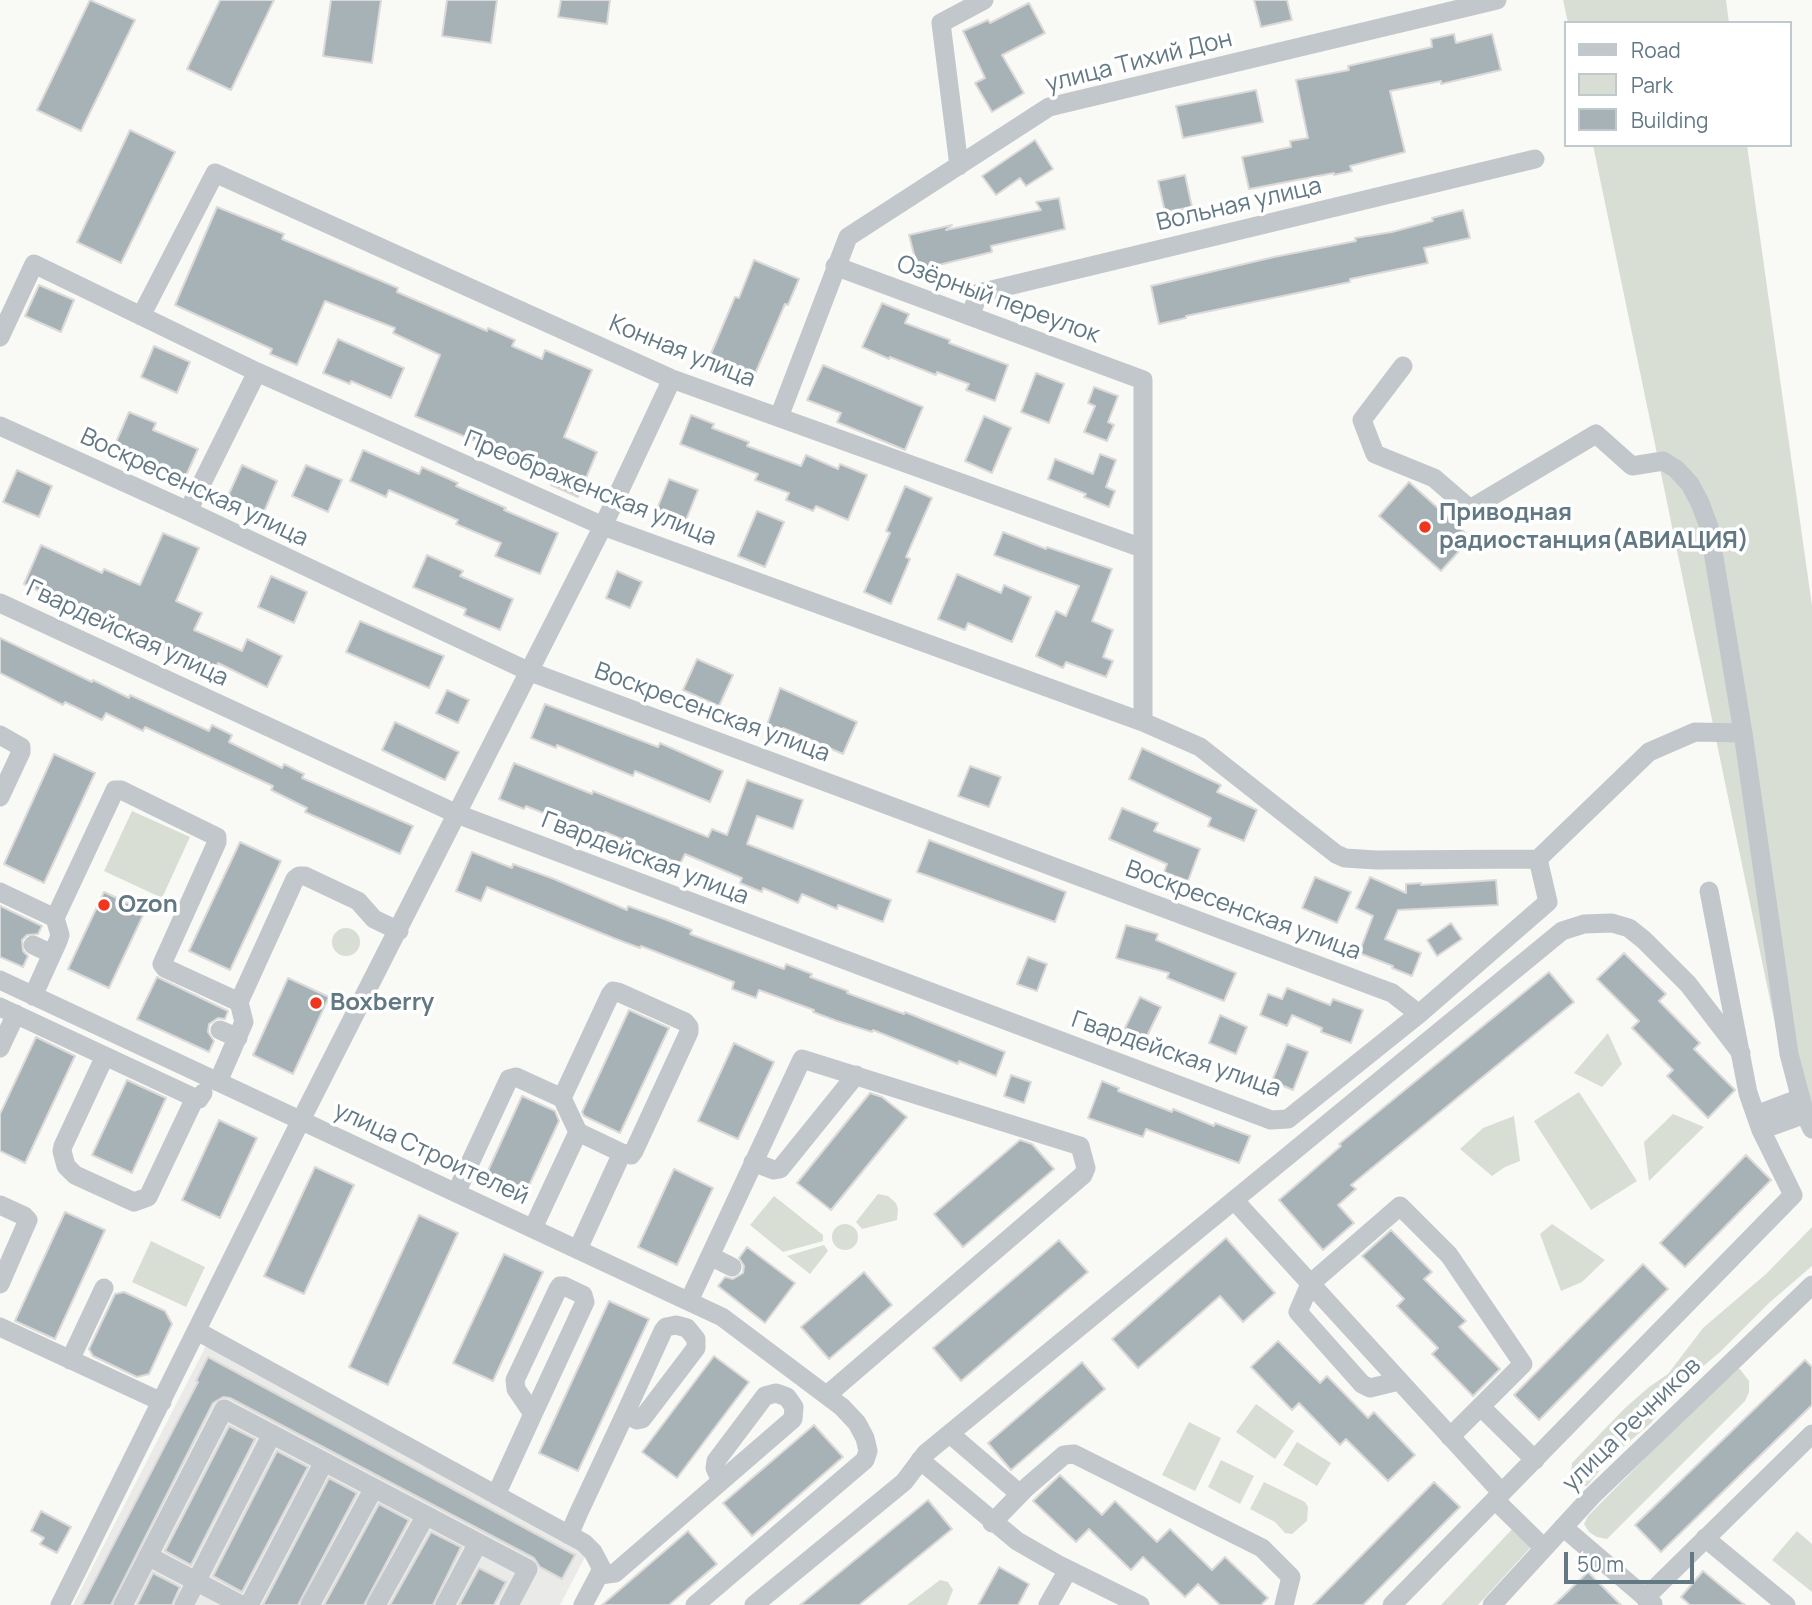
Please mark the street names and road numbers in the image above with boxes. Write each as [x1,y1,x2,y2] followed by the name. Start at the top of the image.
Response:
[1043,25,1235,99] street label: улица Тихий Дон
[1154,172,1324,238] street label: Вольная улица
[893,250,1103,350] street label: Озёрный переулок
[605,310,759,394] street label: Конная улица
[75,423,313,553] street label: Воскресенская улица
[460,425,720,553] street label: Преображенская улица
[21,575,233,693] street label: Гвардейская улица
[590,657,834,769] street label: Воскресенская улица
[537,806,753,912] street label: Гвардейская улица
[1121,855,1365,967] street label: Воскресенская улица
[1068,1006,1284,1104] street label: Гвардейская улица
[329,1096,533,1212] street label: улица Строителей
[1557,1352,1707,1498] street label: улица Речников

